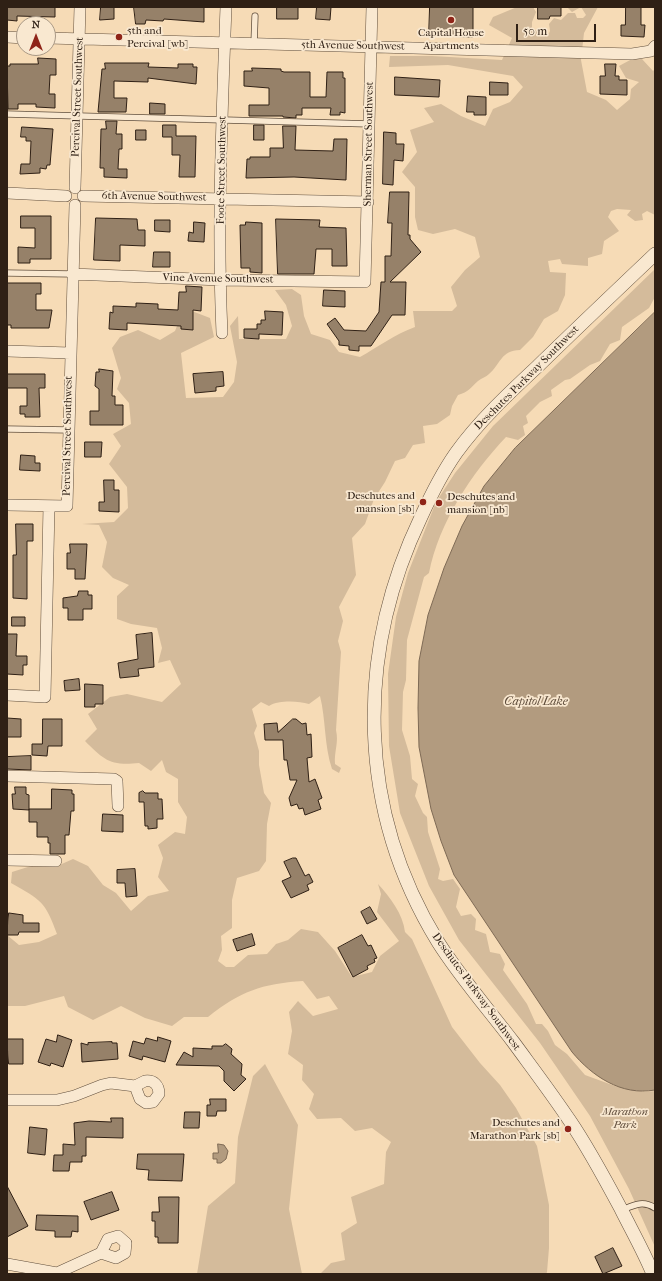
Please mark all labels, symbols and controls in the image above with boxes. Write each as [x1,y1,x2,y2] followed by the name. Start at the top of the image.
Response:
[446,15,456,25] marker: Capital House Apartments
[16,16,56,56] north arrow
[518,16,598,42] scale bar
[32,18,40,31] text: N
[127,24,188,50] place label: 5th and Percival [wb]
[523,24,547,38] text: 50 m
[418,26,484,52] place label: Capital House Apartments
[114,32,124,42] marker: 5th and Percival [wb]
[69,37,87,157] street label: Percival Street Southwest
[301,38,405,54] street label: 5th Avenue Southwest
[361,81,377,207] street label: Sherman Street Southwest
[214,116,230,224] street label: Foote Street Southwest
[101,189,207,205] street label: 6th Avenue Southwest
[162,271,274,287] street label: Vine Avenue Southwest
[472,323,582,433] street label: Deschutes Parkway Southwest
[60,376,76,496] street label: Percival Street Southwest
[347,489,415,515] place label: Deschutes and mansion [sb]
[447,490,515,516] place label: Deschutes and mansion [nb]
[418,497,428,507] marker: Deschutes and mansion [sb]
[434,498,444,508] marker: Deschutes and mansion [nb]
[504,695,568,709] water label: Capitol Lake
[429,931,523,1053] street label: Deschutes Parkway Southwest
[602,1105,648,1131] park label: Marathon Park
[470,1116,560,1142] place label: Deschutes and Marathon Park [sb]
[563,1124,573,1134] marker: Deschutes and Marathon Park [sb]

